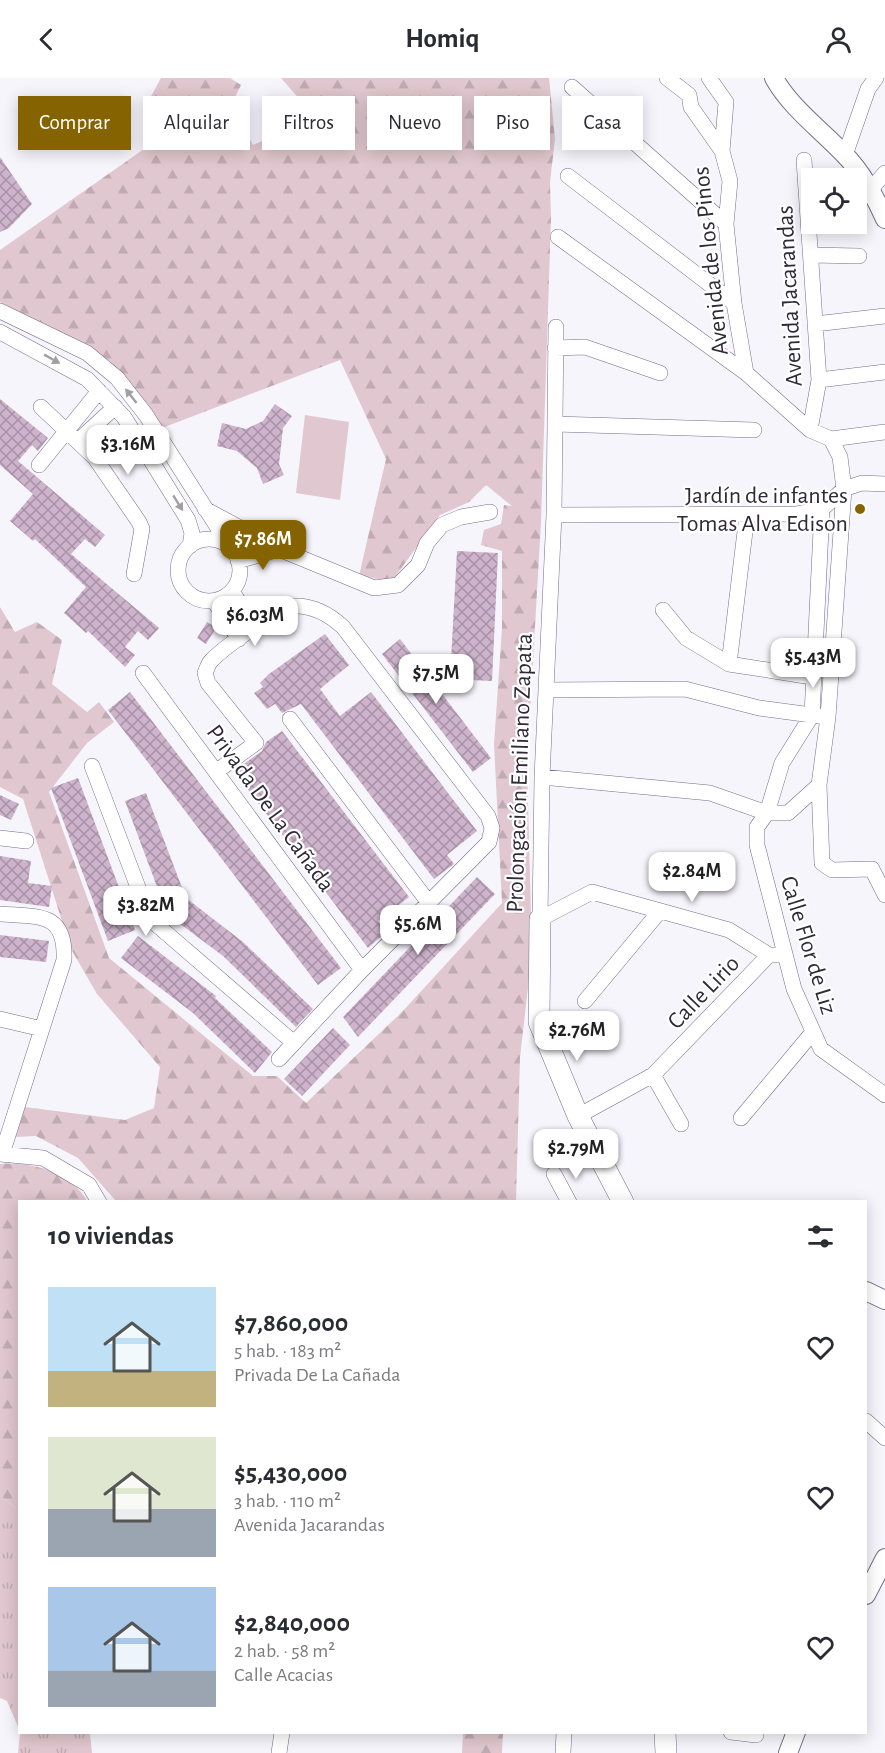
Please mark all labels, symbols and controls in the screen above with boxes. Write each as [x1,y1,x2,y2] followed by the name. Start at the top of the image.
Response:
[30,23,63,56] icon: back
[822,23,855,56] icon: person
[405,25,480,52] text: Homiq
[18,96,131,150] chip: Comprar
[143,96,250,150] chip: Alquilar
[262,96,355,150] chip: Filtros
[367,96,462,150] chip: Nuevo
[474,96,550,150] chip: Piso
[562,96,643,150] chip: Casa
[689,166,733,356] street label: Avenida de los Pinos
[801,168,867,234] map controls
[801,168,867,234] button: locate
[773,205,807,387] street label: Avenida Jacarandas
[43,354,60,364] one-way arrow
[125,388,137,403] one-way arrow
[79,425,177,476] pin: $3.16M
[101,434,156,454] text: $3.16M
[677,484,848,536] place label: Jardín de infantes Tomas Alva Edison
[172,495,183,511] one-way arrow
[853,502,867,516] marker: Jardín de infantes Tomas Alva Edison
[214,520,312,571] pin: $7.86M
[234,529,292,549] text: $7.86M
[206,596,304,647] pin: $6.03M
[226,605,284,625] text: $6.03M
[503,633,537,913] street label: Prolongación Emiliano Zapata
[764,638,862,689] pin: $5.43M
[785,647,841,667] text: $5.43M
[394,654,478,705] pin: $7.5M
[413,663,459,683] text: $7.5M
[202,721,339,896] street label: Privada De La Cañada
[643,852,741,903] pin: $2.84M
[663,861,721,881] text: $2.84M
[776,873,840,1017] street label: Calle Flor de Liz
[97,886,195,937] pin: $3.82M
[117,895,175,915] text: $3.82M
[376,905,460,956] pin: $5.6M
[394,914,442,934] text: $5.6M
[663,951,744,1034] street label: Calle Lirio
[528,1011,626,1062] pin: $2.76M
[548,1020,606,1040] text: $2.76M
[527,1129,625,1180] pin: $2.79M
[547,1138,605,1158] text: $2.79M
[804,1220,837,1253] icon: filters
[48,1223,174,1249] text: 10 viviendas
[234,1310,348,1336] text: $7,860,000
[96,1311,168,1383] icon: home
[804,1331,837,1364] icon: heart
[234,1341,341,1361] text: 5 hab. · 183 m²
[234,1365,401,1385] text: Privada De La Cañada
[234,1460,347,1486] text: $5,430,000
[96,1461,168,1533] icon: home
[804,1481,837,1514] icon: heart
[234,1491,341,1511] text: 3 hab. · 110 m²
[234,1515,385,1535] text: Avenida Jacarandas
[234,1610,350,1636] text: $2,840,000
[96,1611,168,1683] icon: home
[804,1631,837,1664] icon: heart
[234,1641,335,1661] text: 2 hab. · 58 m²
[234,1665,333,1685] text: Calle Acacias

